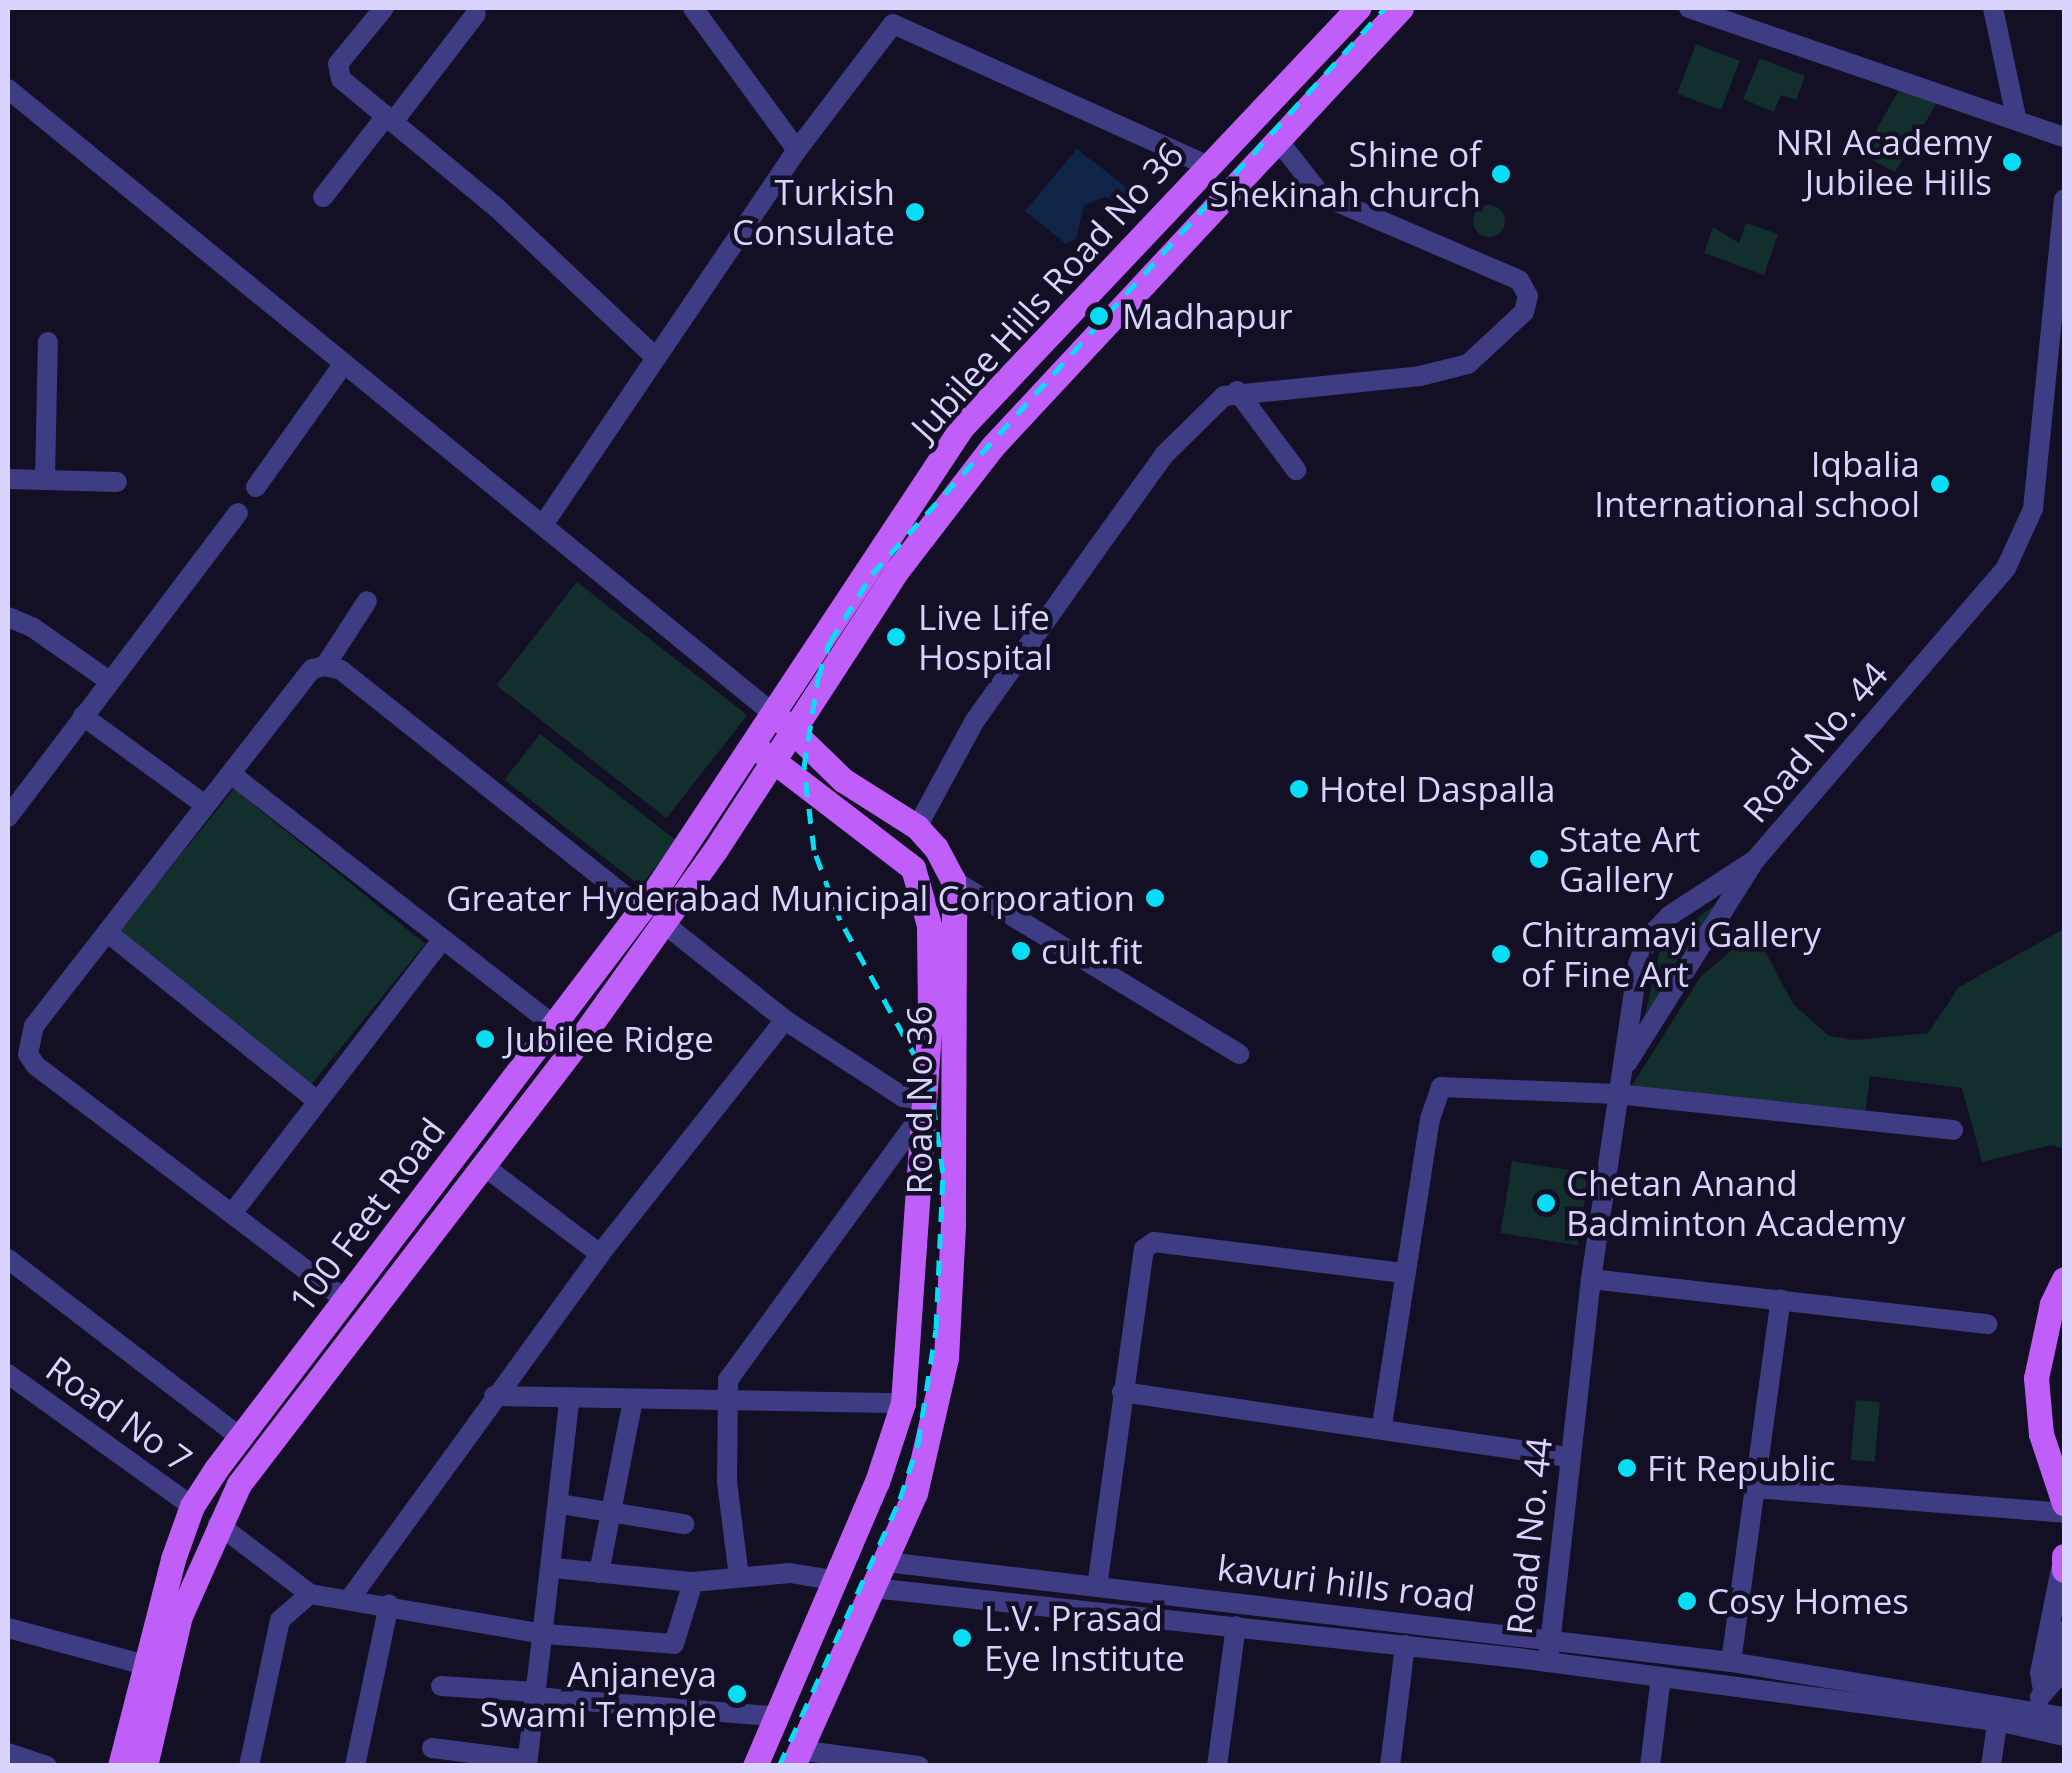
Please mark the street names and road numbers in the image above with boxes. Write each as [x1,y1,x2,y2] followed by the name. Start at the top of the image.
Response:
[902,134,1192,448] street label: Jubilee Hills Road No 36
[1734,653,1896,831] street label: Road No. 44
[898,1005,940,1195] street label: Road No 36
[281,1110,453,1320] street label: 100 Feet Road
[38,1347,200,1481] street label: Road No 7
[1498,1435,1560,1637] street label: Road No. 44
[1215,1546,1477,1620] street label: kavuri hills road

